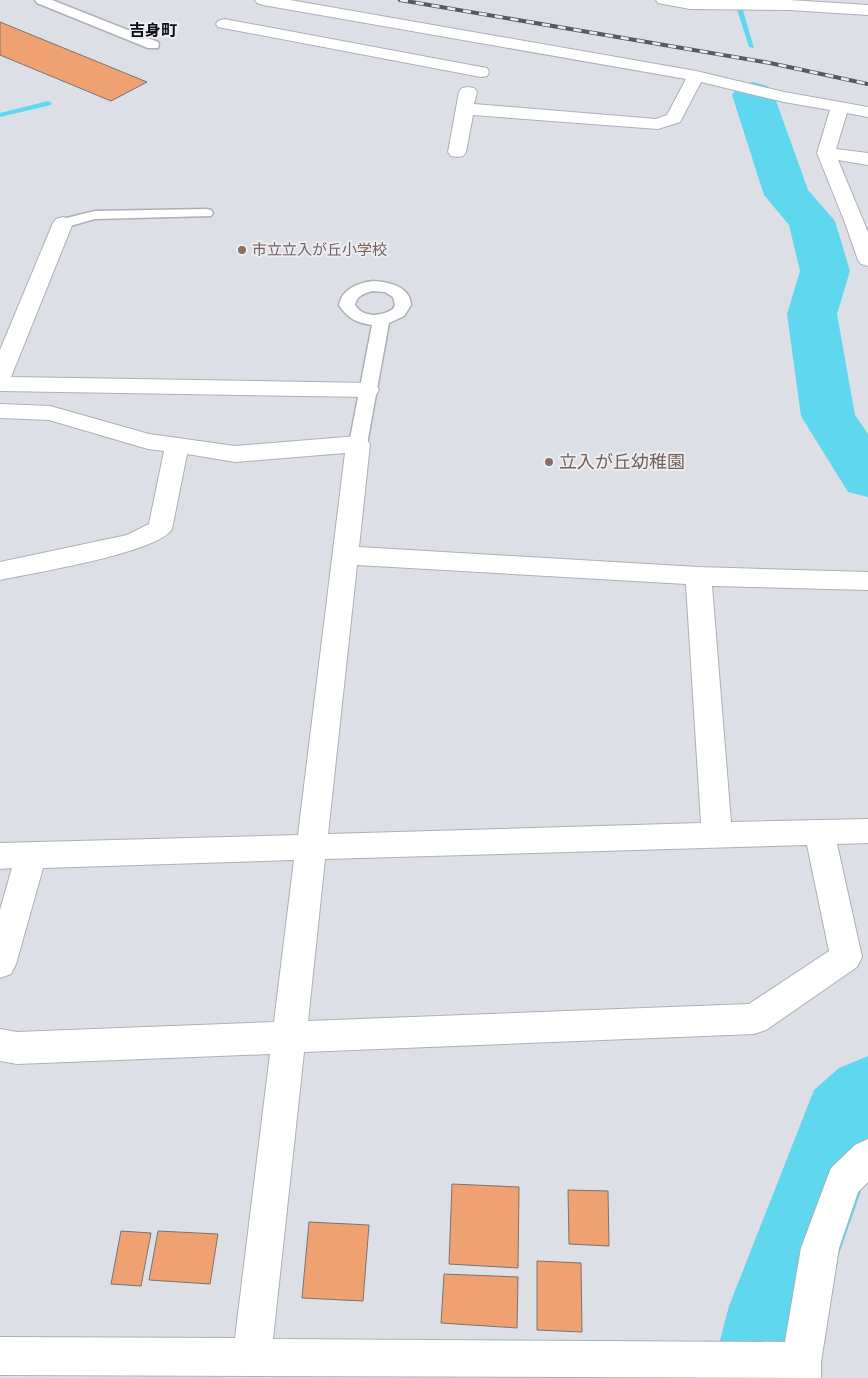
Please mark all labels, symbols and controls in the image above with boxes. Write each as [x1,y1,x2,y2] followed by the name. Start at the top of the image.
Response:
[129,20,177,39] district label: 吉身町
[252,240,387,258] place label: 市立立入が丘小学校
[236,244,248,256] marker: 市立立入が丘小学校
[559,450,685,472] place label: 立入が丘幼稚園
[543,456,555,468] marker: 立入が丘幼稚園

